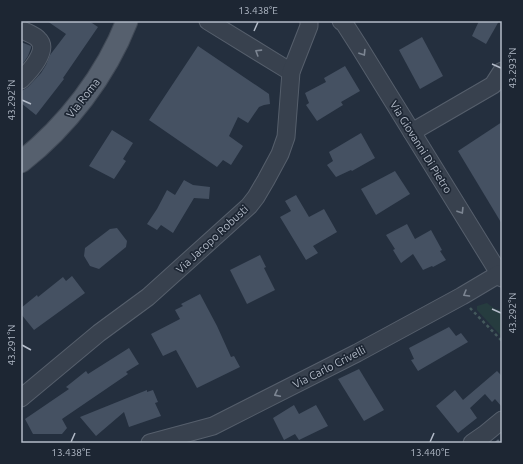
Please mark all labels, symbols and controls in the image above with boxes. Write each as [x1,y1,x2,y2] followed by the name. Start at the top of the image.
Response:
[238,5,278,16] text: 13.438°E
[507,47,518,89] text: 43.293°N
[255,49,262,56] one-way arrow
[358,49,366,56] one-way arrow
[64,76,102,120] street label: Via Roma
[6,79,17,121] text: 43.292°N
[388,99,454,195] street label: Via Giovanni Di Pietro
[174,203,250,275] street label: Via Jacopo Robusti
[456,207,463,214] one-way arrow
[463,289,470,296] one-way arrow
[507,292,518,334] text: 43.292°N
[6,324,17,366] text: 43.291°N
[291,343,367,391] street label: Via Carlo Crivelli
[273,389,281,397] one-way arrow
[51,447,91,458] text: 13.438°E
[410,447,450,458] text: 13.440°E

